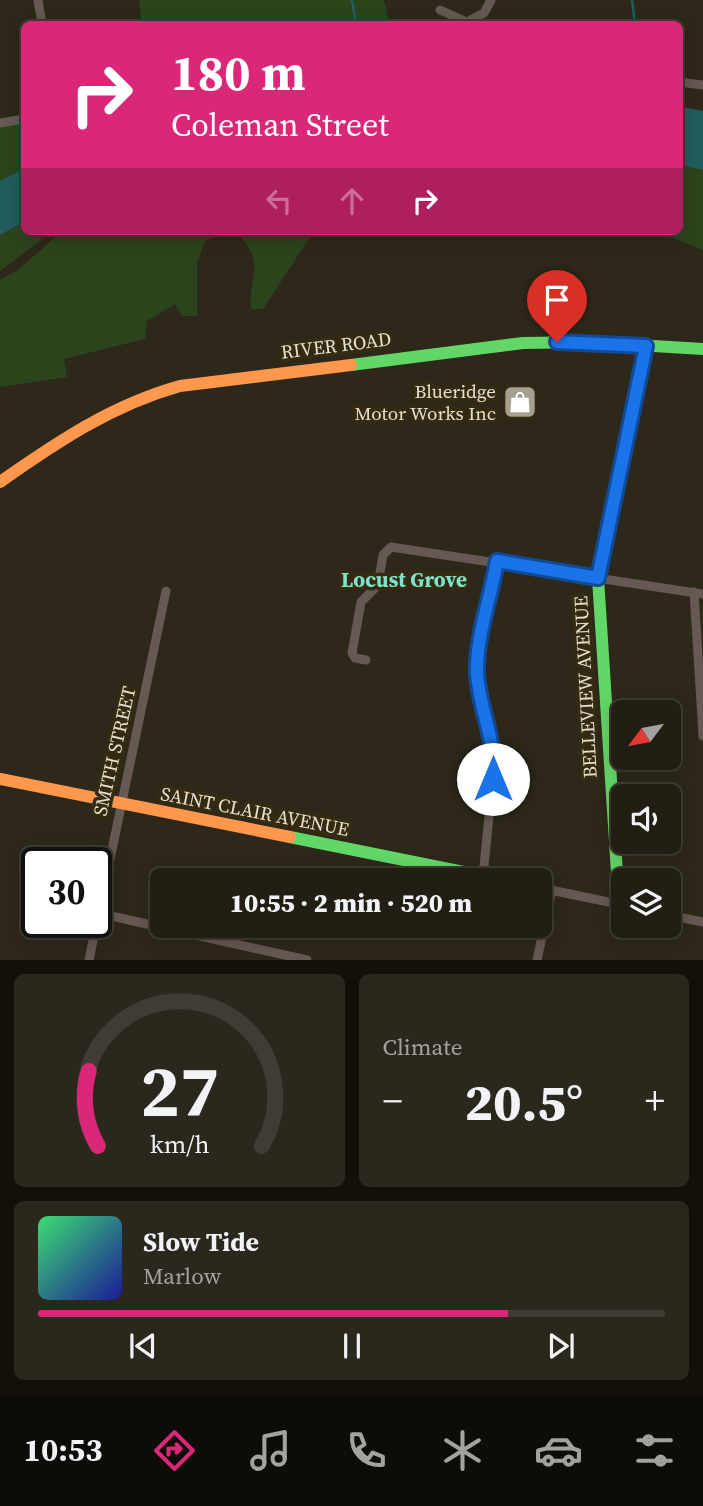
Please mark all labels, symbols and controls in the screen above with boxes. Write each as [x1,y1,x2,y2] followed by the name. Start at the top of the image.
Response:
[171,39,306,106] text: 180 m
[56,49,147,140] icon: right
[171,103,389,147] text: Coleman Street
[260,182,298,220] icon: left
[333,182,371,220] icon: ahead
[406,182,444,220] icon: right
[527,270,587,342] pin
[538,281,576,319] icon: arrive
[279,325,393,365] street label: RIVER ROAD
[355,378,496,426] place label: Blueridge Motor Works Inc
[501,383,539,421] shop icon: Blueridge Motor Works Inc
[341,565,467,594] district label: Locust Grove
[567,595,603,779] street label: BELLEVIEW AVENUE
[86,683,142,818] street label: SMITH STREET
[611,700,681,770] north arrow
[611,700,681,938] map controls
[456,742,530,816] position arrow
[159,780,351,842] street label: SAINT CLAIR AVENUE
[611,784,681,854] button: sound
[21,847,112,938] speed limit sign: 30
[611,868,681,938] button: layers
[230,885,472,921] text: 10:55 · 2 min · 520 m
[383,1031,462,1063] text: Climate
[140,1042,219,1141] text: 27
[464,1066,583,1137] text: 20.5°
[383,1075,403,1127] text: −
[645,1075,665,1127] text: +
[149,1127,209,1161] text: km/h
[143,1224,259,1260] text: Slow Tide
[143,1260,221,1292] text: Marlow
[124,1327,162,1365] icon: previous
[333,1327,371,1365] icon: pause
[542,1327,580,1365] icon: next
[150,1426,199,1475] icon: directions
[246,1426,295,1475] icon: music
[342,1426,391,1475] icon: phone
[438,1426,487,1475] icon: climate
[534,1426,583,1475] icon: car
[630,1426,679,1475] icon: filters
[24,1428,103,1472] text: 10:53

